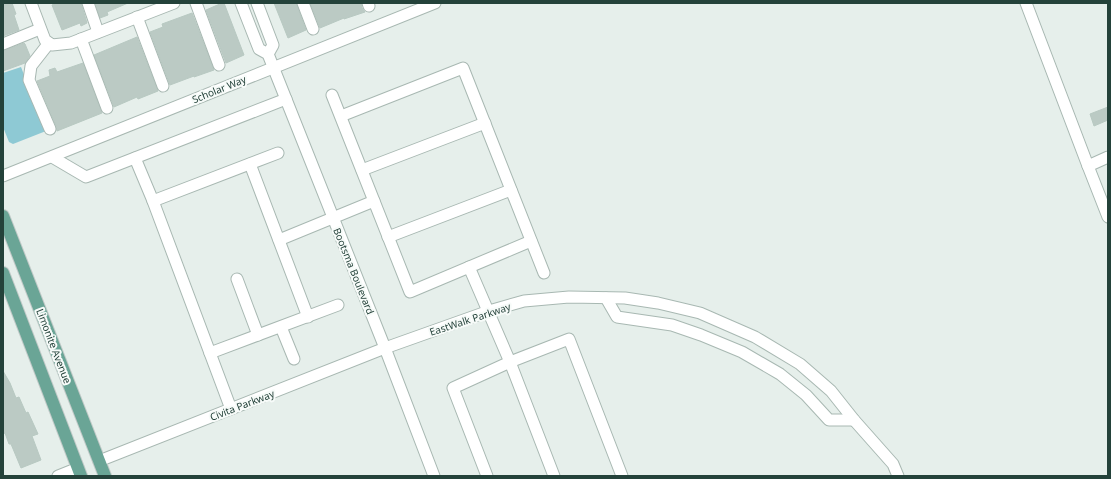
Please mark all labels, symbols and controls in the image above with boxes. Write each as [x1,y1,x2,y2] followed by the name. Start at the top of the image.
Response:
[190,71,249,106] street label: Scholar Way
[330,226,378,316] street label: Bootsma Boulevard
[428,299,513,339] street label: EastWalk Parkway
[33,307,75,386] street label: Limonite Avenue
[208,386,277,424] street label: Civita Parkway

